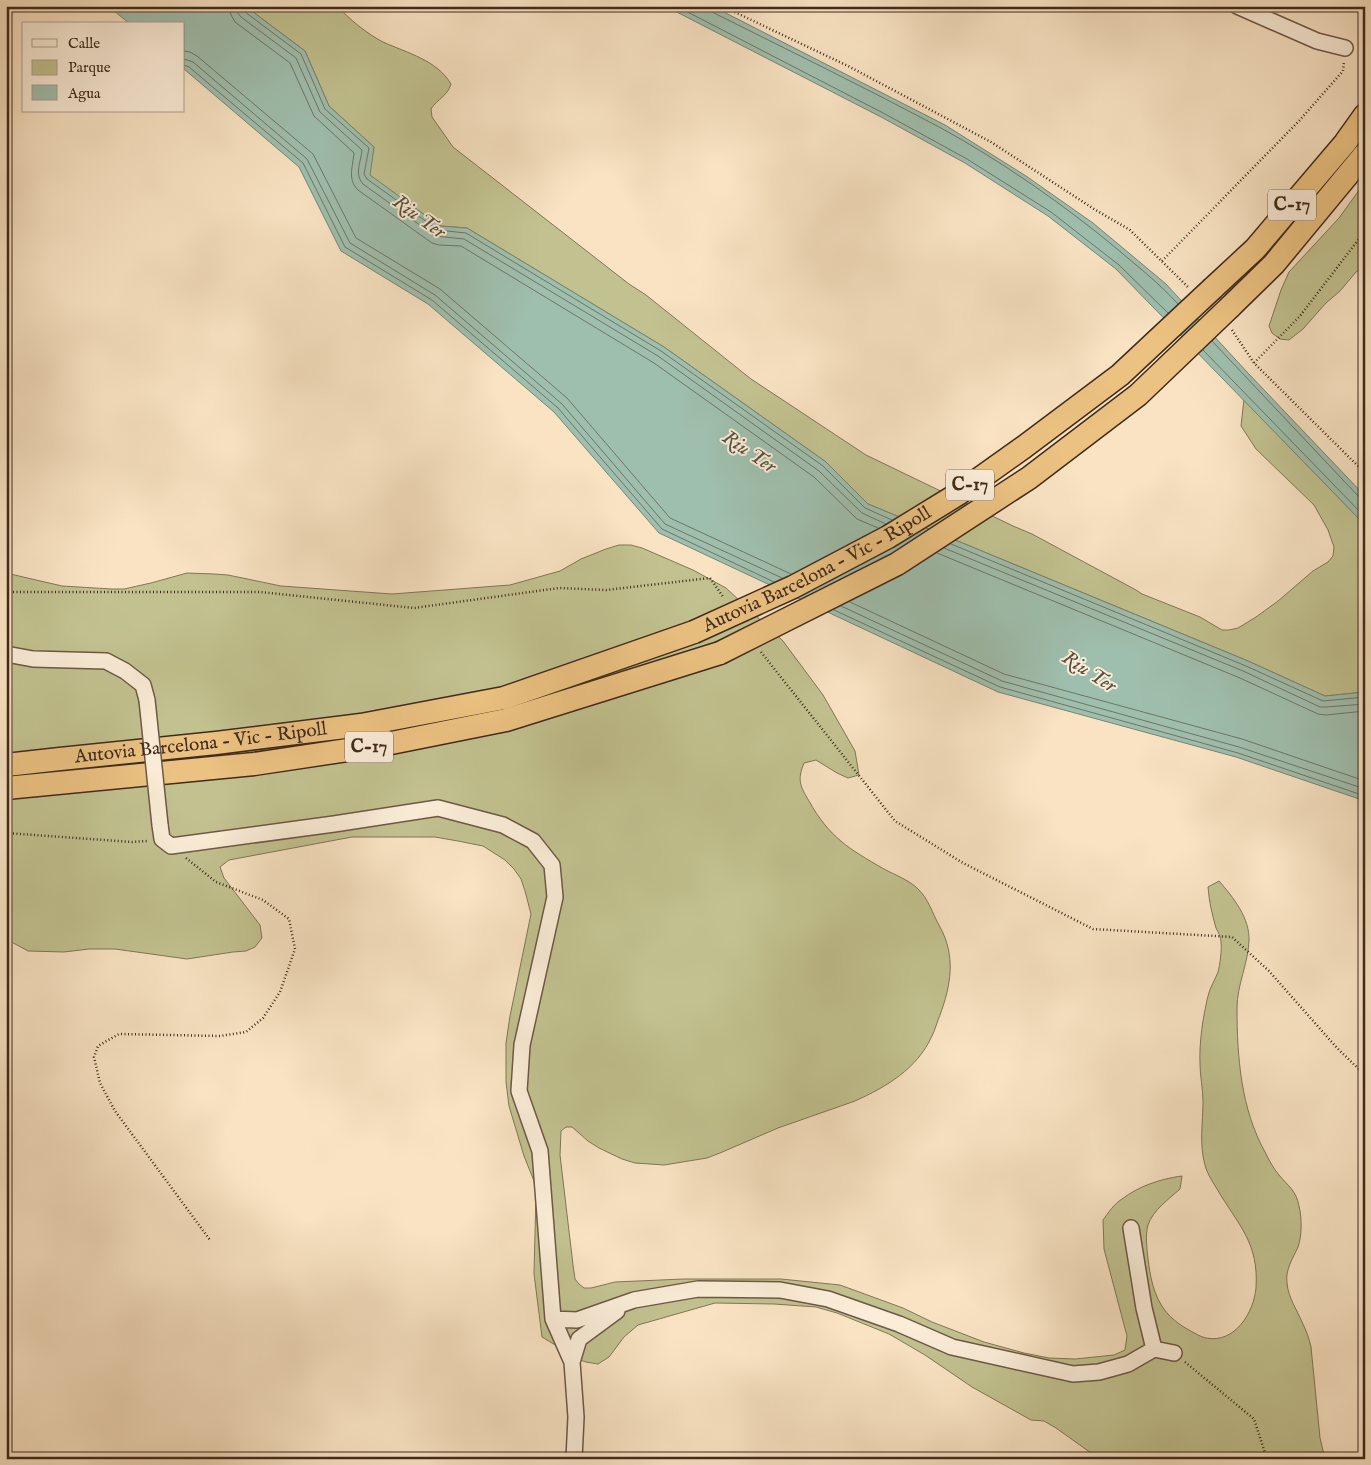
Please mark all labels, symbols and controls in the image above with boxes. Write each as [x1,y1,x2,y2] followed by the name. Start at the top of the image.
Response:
[22,22,185,112] legend
[68,34,100,53] text: Calle
[68,58,111,77] text: Parque
[67,84,101,103] text: Agua
[388,189,451,245] water label: Riu Ter
[1268,190,1316,220] road number: C-17
[717,425,782,480] water label: Riu Ter
[946,470,994,500] road number: C-17
[698,501,936,639] street label: Autovia Barcelona - Vic - Ripoll
[1057,645,1122,699] water label: Riu Ter
[73,717,329,770] street label: Autovia Barcelona - Vic - Ripoll
[345,732,393,762] road number: C-17

